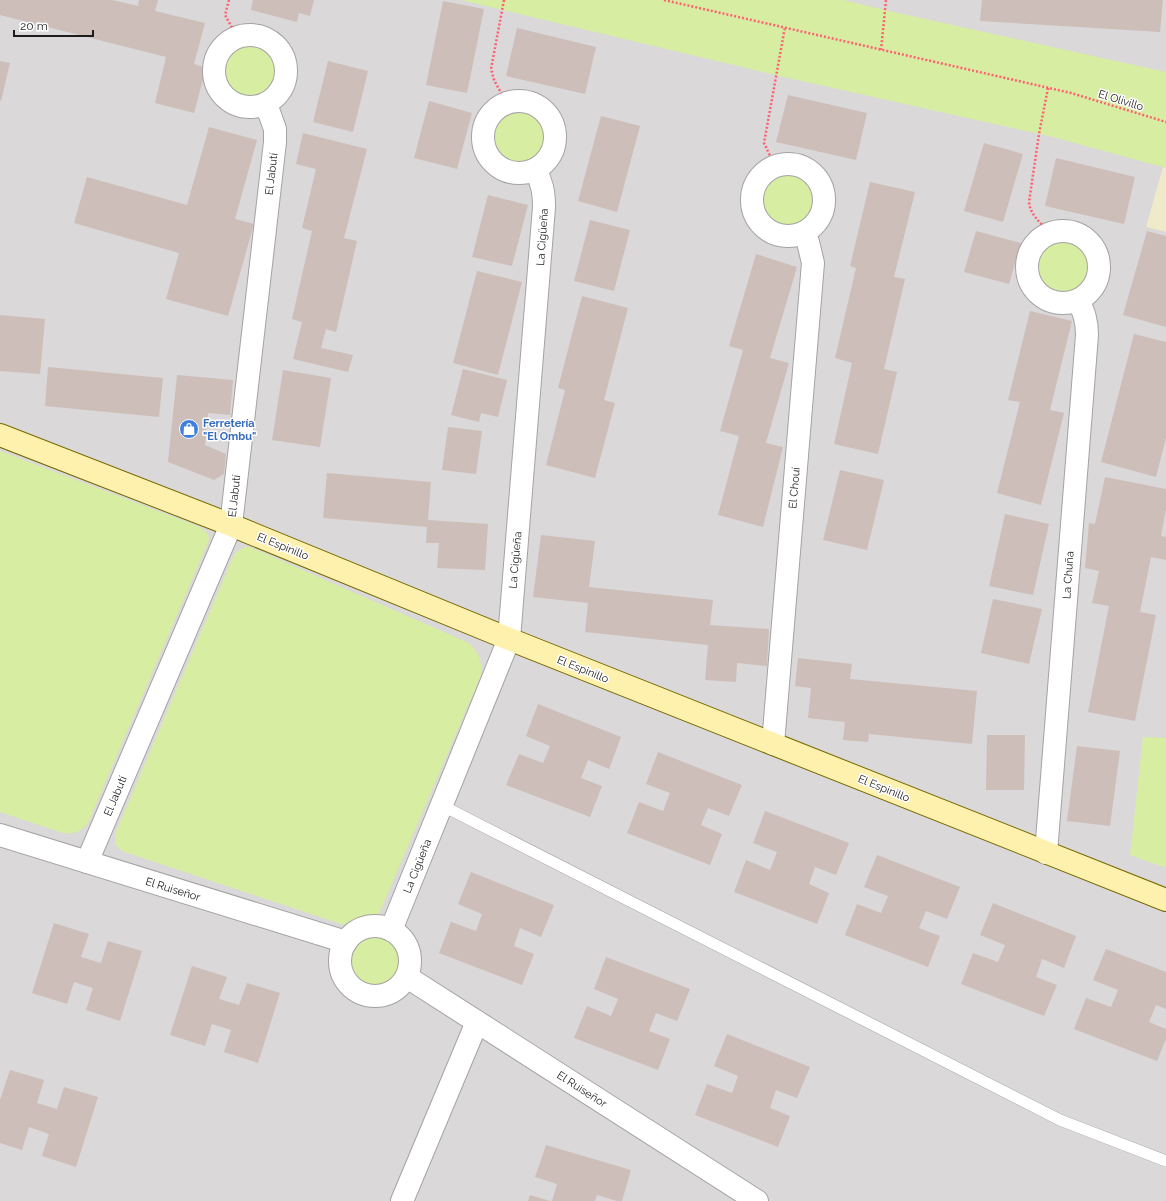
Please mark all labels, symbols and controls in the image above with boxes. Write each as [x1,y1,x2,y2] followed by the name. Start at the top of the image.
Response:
[14,12,93,38] scale bar
[20,19,48,33] text: 20 m
[1097,87,1145,114] street label: El Olivillo
[262,152,281,196] street label: El Jabutí
[534,208,551,266] street label: La Cigüeña
[203,417,256,443] place label: Ferretería "El Ombu"
[178,418,200,440] shop icon: Ferretería "El Ombu"
[786,466,803,509] street label: El Chouí
[226,474,243,518] street label: El Jabutí
[255,530,311,563] street label: El Espinillo
[507,531,524,589] street label: La Cigüeña
[1060,551,1077,599] street label: La Chuña
[555,653,611,686] street label: El Espinillo
[856,772,912,805] street label: El Espinillo
[101,774,130,818] street label: El Jabutí
[401,837,434,895] street label: La Cigüeña
[144,875,202,904] street label: El Ruiseñor
[554,1069,609,1110] street label: El Ruiseñor

